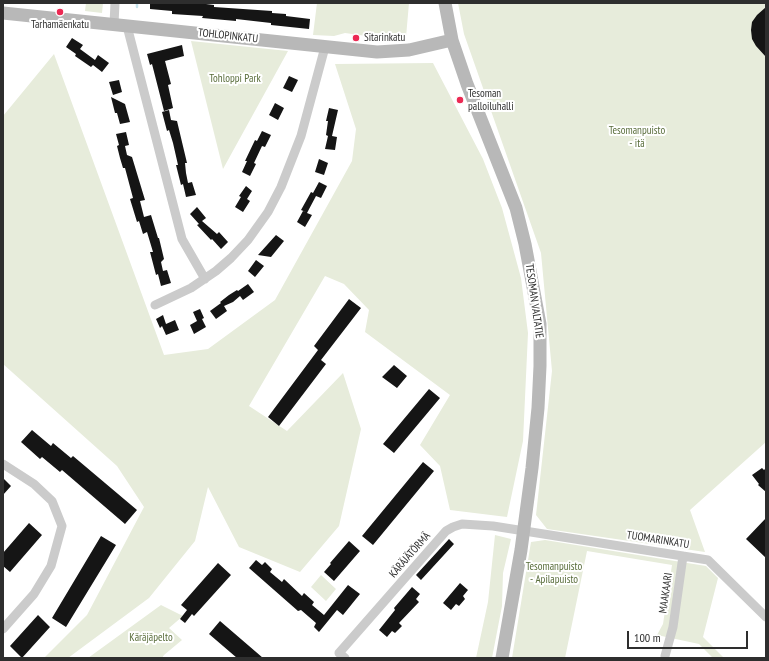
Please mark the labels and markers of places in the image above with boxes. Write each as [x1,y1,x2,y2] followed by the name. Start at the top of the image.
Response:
[55,7,65,17] marker: Tarhamäenkatu
[31,18,89,32] place label: Tarhamäenkatu
[364,31,405,45] place label: Sitarinkatu
[351,33,361,43] marker: Sitarinkatu
[468,87,514,113] place label: Tesoman palloiluhalli
[455,95,465,105] marker: Tesoman palloiluhalli

